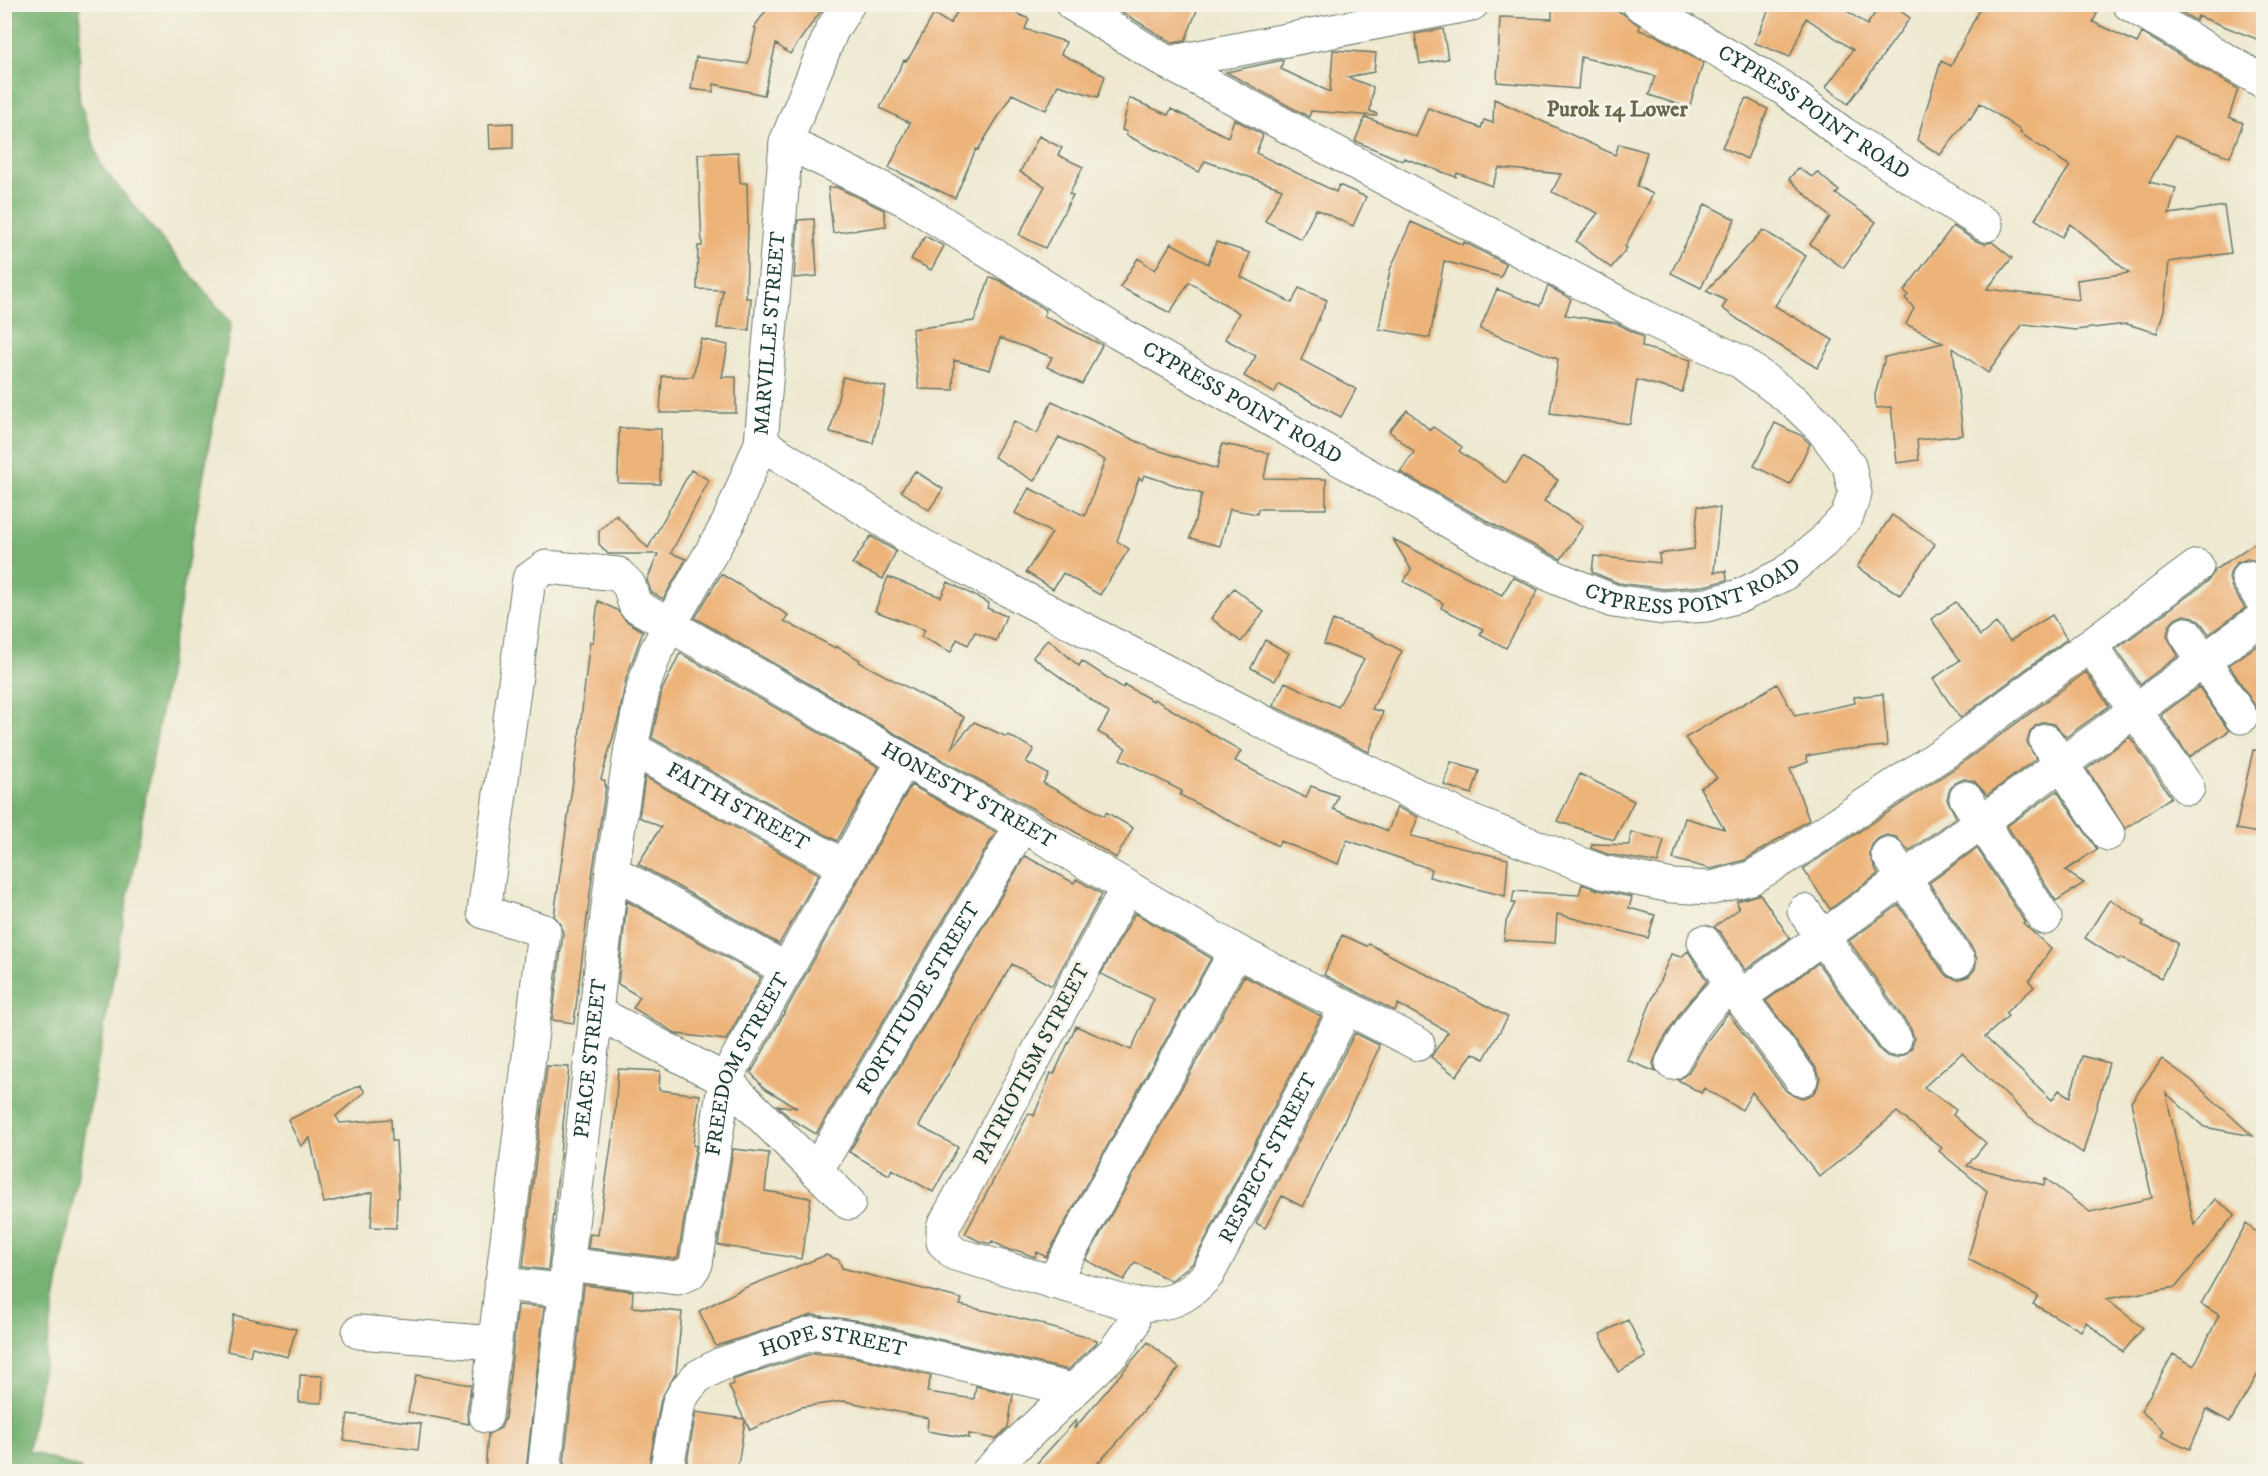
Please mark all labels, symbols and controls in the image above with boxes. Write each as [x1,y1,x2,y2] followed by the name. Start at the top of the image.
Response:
[1713,40,1915,186] street label: CYPRESS POINT ROAD
[1546,96,1688,123] district label: Purok 14 Lower
[749,230,792,436] street label: MARVILLE STREET
[1137,336,1346,470] street label: CYPRESS POINT ROAD
[1580,553,1806,621] street label: CYPRESS POINT ROAD
[877,737,1060,855] street label: HONESTY STREET
[662,757,814,857] street label: FAITH STREET
[851,897,986,1099] street label: FORTITUDE STREET
[968,959,1096,1169] street label: PATRIOTISM STREET
[700,968,795,1158] street label: FREEDOM STREET
[569,977,613,1140] street label: PEACE STREET
[1213,1069,1323,1248] street label: RESPECT STREET
[756,1320,909,1363] street label: HOPE STREET

